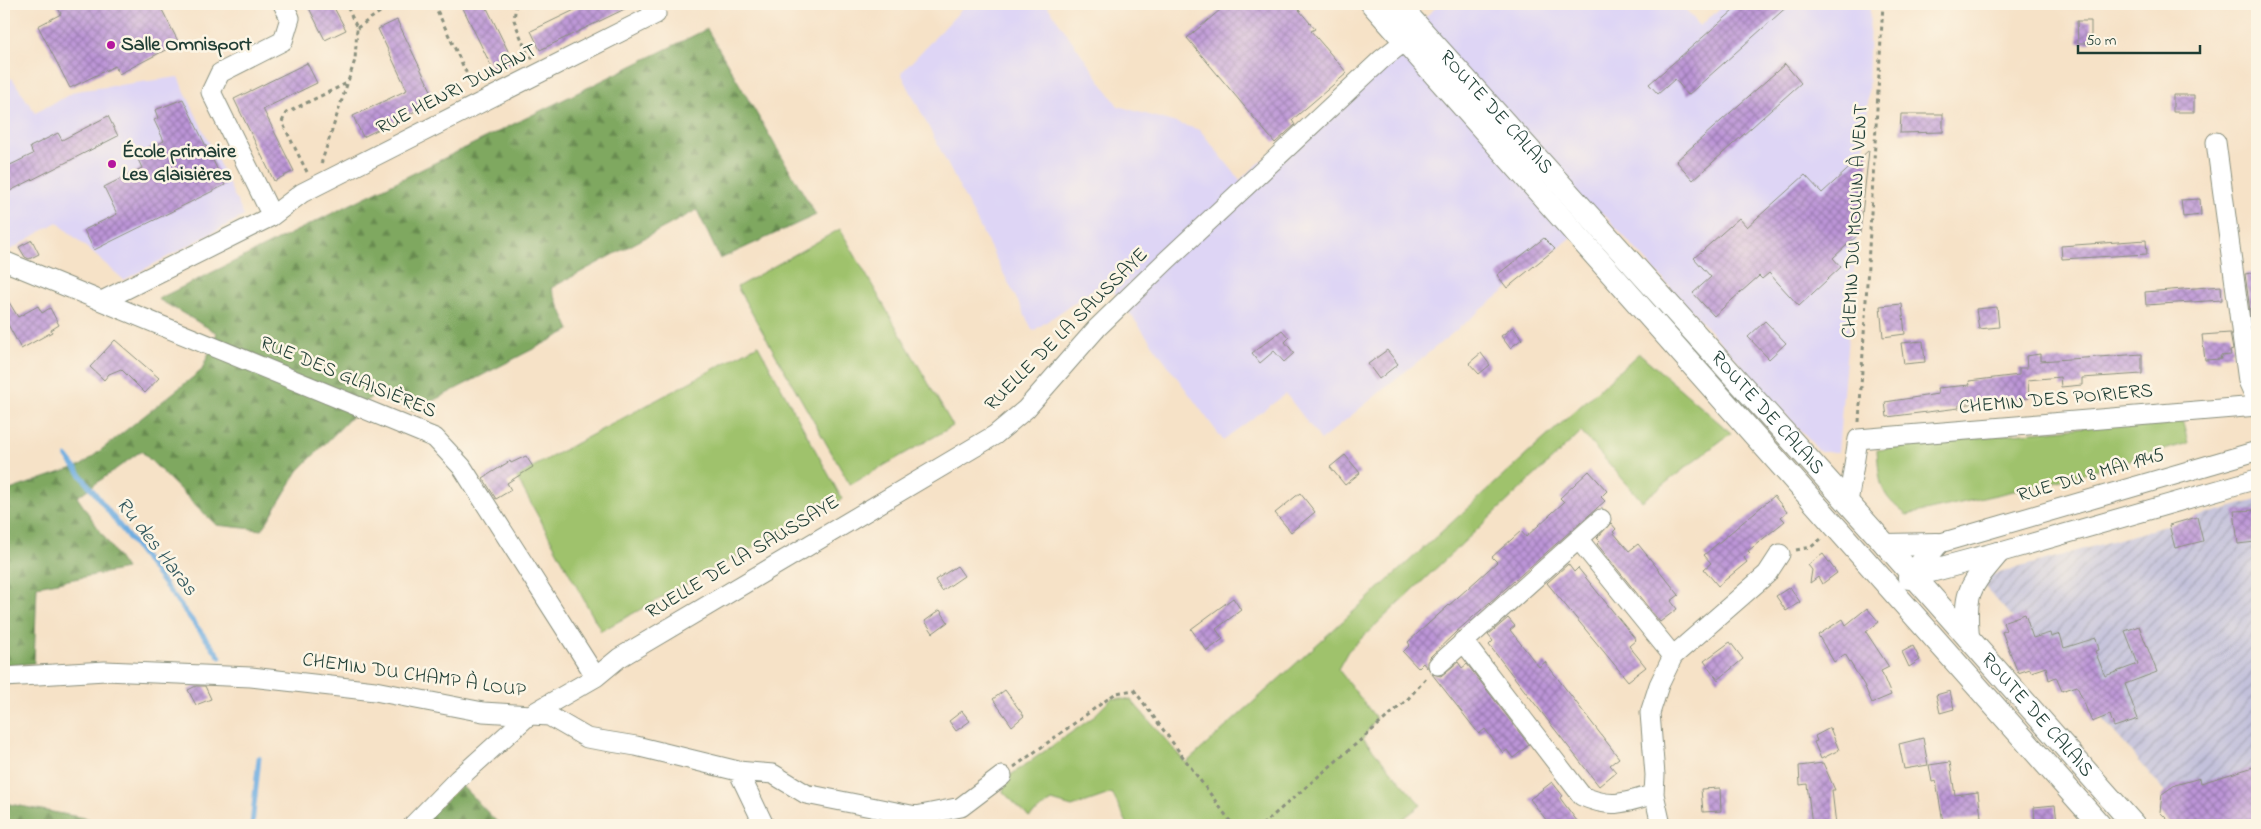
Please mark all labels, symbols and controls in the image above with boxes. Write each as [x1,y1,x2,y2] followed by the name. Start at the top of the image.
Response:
[2078,22,2201,54] scale bar
[2086,30,2117,52] text: 50 m
[121,31,252,60] place label: Salle Omnisport
[372,37,542,143] street label: RUE HENRI DUNANT
[105,39,117,51] marker: Salle Omnisport
[1432,44,1560,181] street label: ROUTE DE CALAIS
[1835,103,1877,339] street label: CHEMIN DU MOULIN À VENT
[122,138,237,190] place label: École primaire Les Glaisières
[106,158,118,170] marker: École primaire Les Glaisières
[978,241,1156,419] street label: RUELLE DE LA SAUSSAYE
[255,329,441,427] street label: RUE DES GLAISIÈRES
[1703,345,1831,482] street label: ROUTE DE CALAIS
[1958,377,2154,423] street label: CHEMIN DES POIRIERS
[2014,441,2168,511] street label: RUE DU 8 MAI 1945
[641,489,845,627] street label: RUELLE DE LA SAUSSAYE
[108,491,204,603] water label: Ru des Haras
[300,646,528,706] street label: CHEMIN DU CHAMP À LOUP
[1974,646,2100,784] street label: ROUTE DE CALAIS

